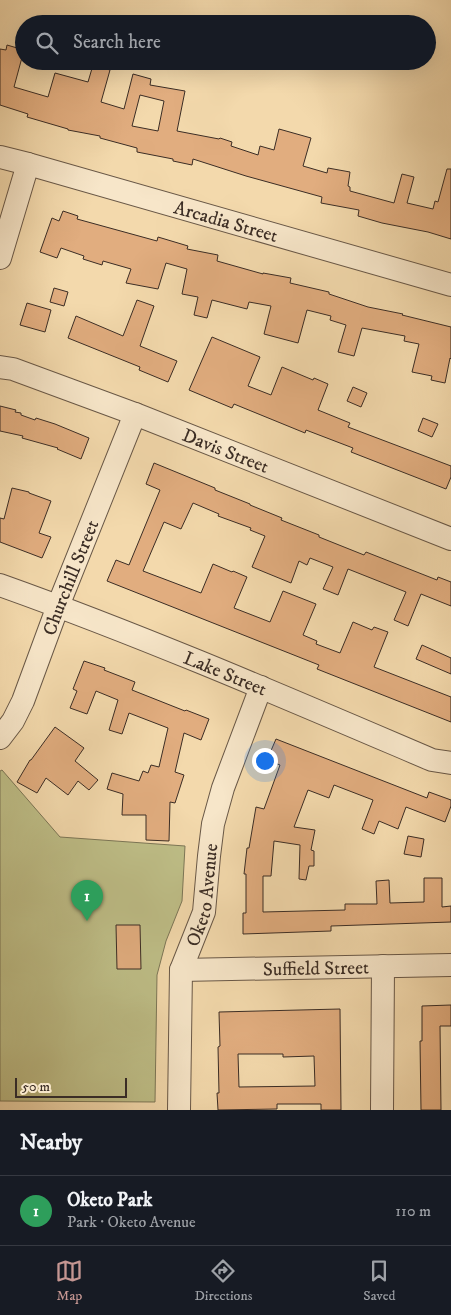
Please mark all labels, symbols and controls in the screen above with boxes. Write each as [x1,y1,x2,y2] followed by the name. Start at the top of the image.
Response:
[15,15,436,70] search box
[33,29,61,57] icon: search
[73,31,161,54] text: Search here
[171,196,280,248] street label: Arcadia Street
[179,424,272,479] street label: Davis Street
[38,517,104,639] street label: Churchill Street
[180,647,270,702] street label: Lake Street
[252,748,278,774] your location
[182,842,223,950] street label: Oketo Avenue
[71,880,103,921] pin: 1
[263,957,369,981] street label: Suffield Street
[15,1075,128,1098] scale bar
[22,1078,50,1096] text: 50 m
[20,1130,82,1156] text: Nearby
[67,1189,152,1212] text: Oketo Park
[33,1201,39,1221] text: 1
[395,1201,431,1221] text: 110 m
[67,1212,196,1232] text: Park · Oketo Avenue
[55,1257,83,1305] tab: Map
[194,1257,252,1305] tab: Directions
[363,1257,396,1305] tab: Saved

